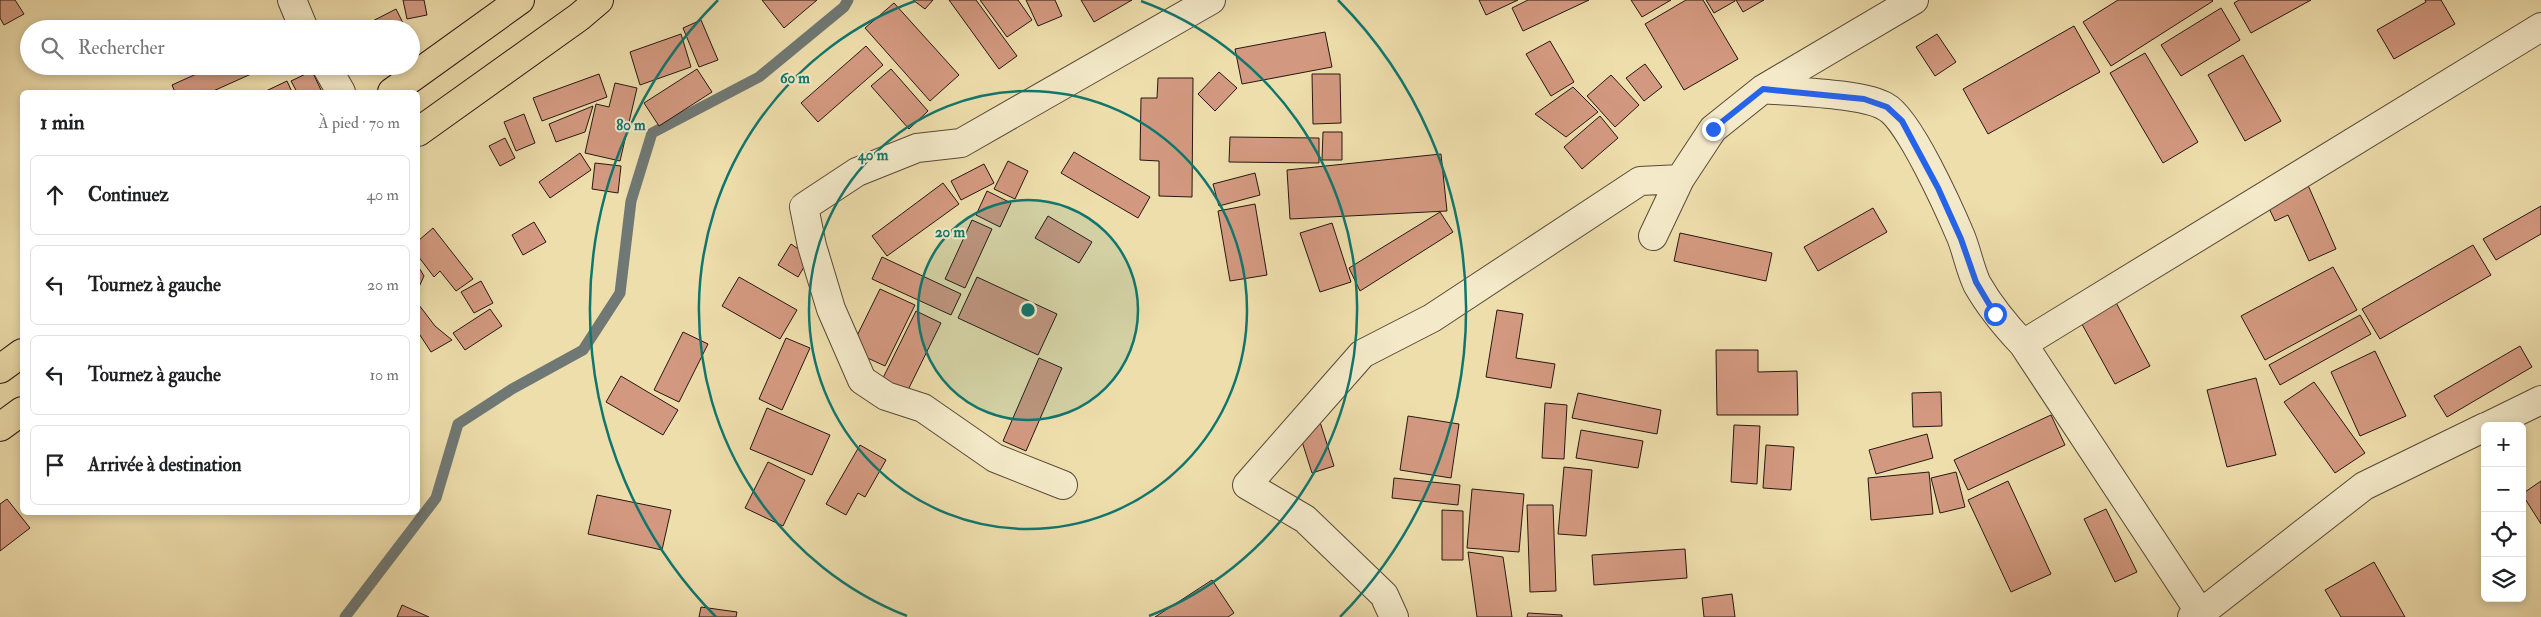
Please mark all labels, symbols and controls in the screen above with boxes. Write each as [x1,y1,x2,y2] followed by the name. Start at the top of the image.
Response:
[20,20,420,75] search box
[38,34,66,62] icon: search
[78,36,165,60] text: Rechercher
[780,69,810,88] text: 60 m
[40,109,85,136] text: 1 min
[319,113,400,133] text: À pied · 70 m
[616,116,646,135] text: 80 m
[1702,118,1725,141] route end
[857,146,889,165] text: 40 m
[41,181,69,209] icon: ahead
[88,183,169,207] text: Continuez
[366,185,399,205] text: 40 m
[935,223,965,242] text: 20 m
[41,271,69,299] icon: left
[88,273,221,297] text: Tournez à gauche
[367,275,399,295] text: 20 m
[1019,301,1037,319] centre of rings
[1984,303,2007,326] route start
[41,361,69,389] icon: left
[88,363,221,387] text: Tournez à gauche
[369,365,399,385] text: 10 m
[2481,422,2526,602] map controls
[2481,422,2526,467] button: +
[41,451,69,479] icon: arrive
[88,453,242,477] text: Arrivée à destination
[2481,467,2526,512] button: −
[2481,512,2526,557] button: locate
[2481,557,2526,602] button: layers

